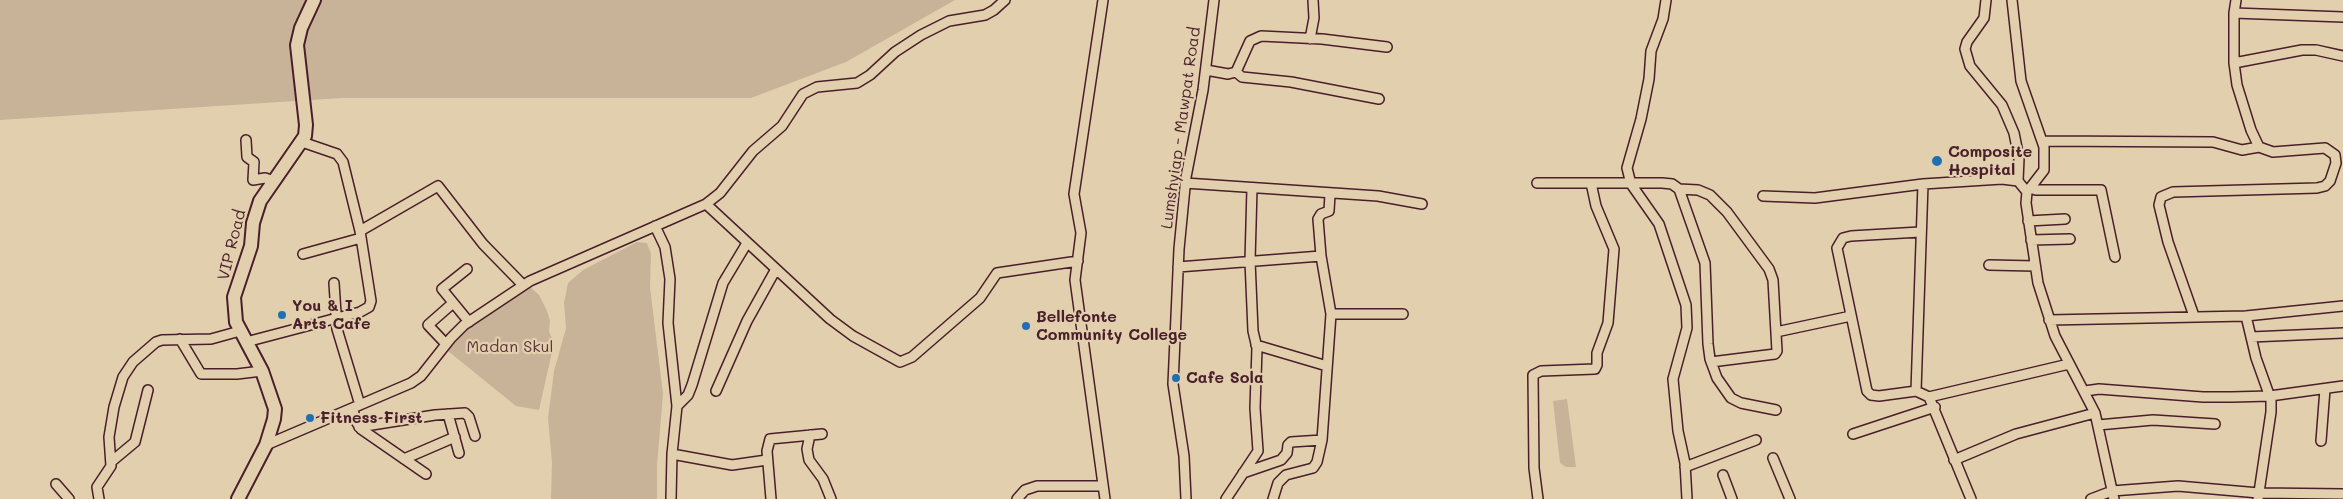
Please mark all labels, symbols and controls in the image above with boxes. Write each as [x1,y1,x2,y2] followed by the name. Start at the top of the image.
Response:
[1157,26,1205,230] street label: Lumshyiap - Mawpat Road
[1948,142,2032,180] place label: Composite Hospital
[1930,154,1944,168] marker: Composite Hospital
[214,208,250,282] street label: VIP Road
[292,296,370,334] place label: You & I Arts Cafe
[1036,307,1187,345] place label: Bellefonte Community College
[276,309,288,321] marker: You & I Arts Cafe
[1020,320,1032,332] marker: Bellefonte Community College
[466,337,554,357] park label: Madan Skul
[1186,368,1264,388] place label: Cafe Sola
[1170,372,1182,384] marker: Cafe Sola
[320,408,423,428] place label: Fitness First
[304,412,316,424] marker: Fitness First

